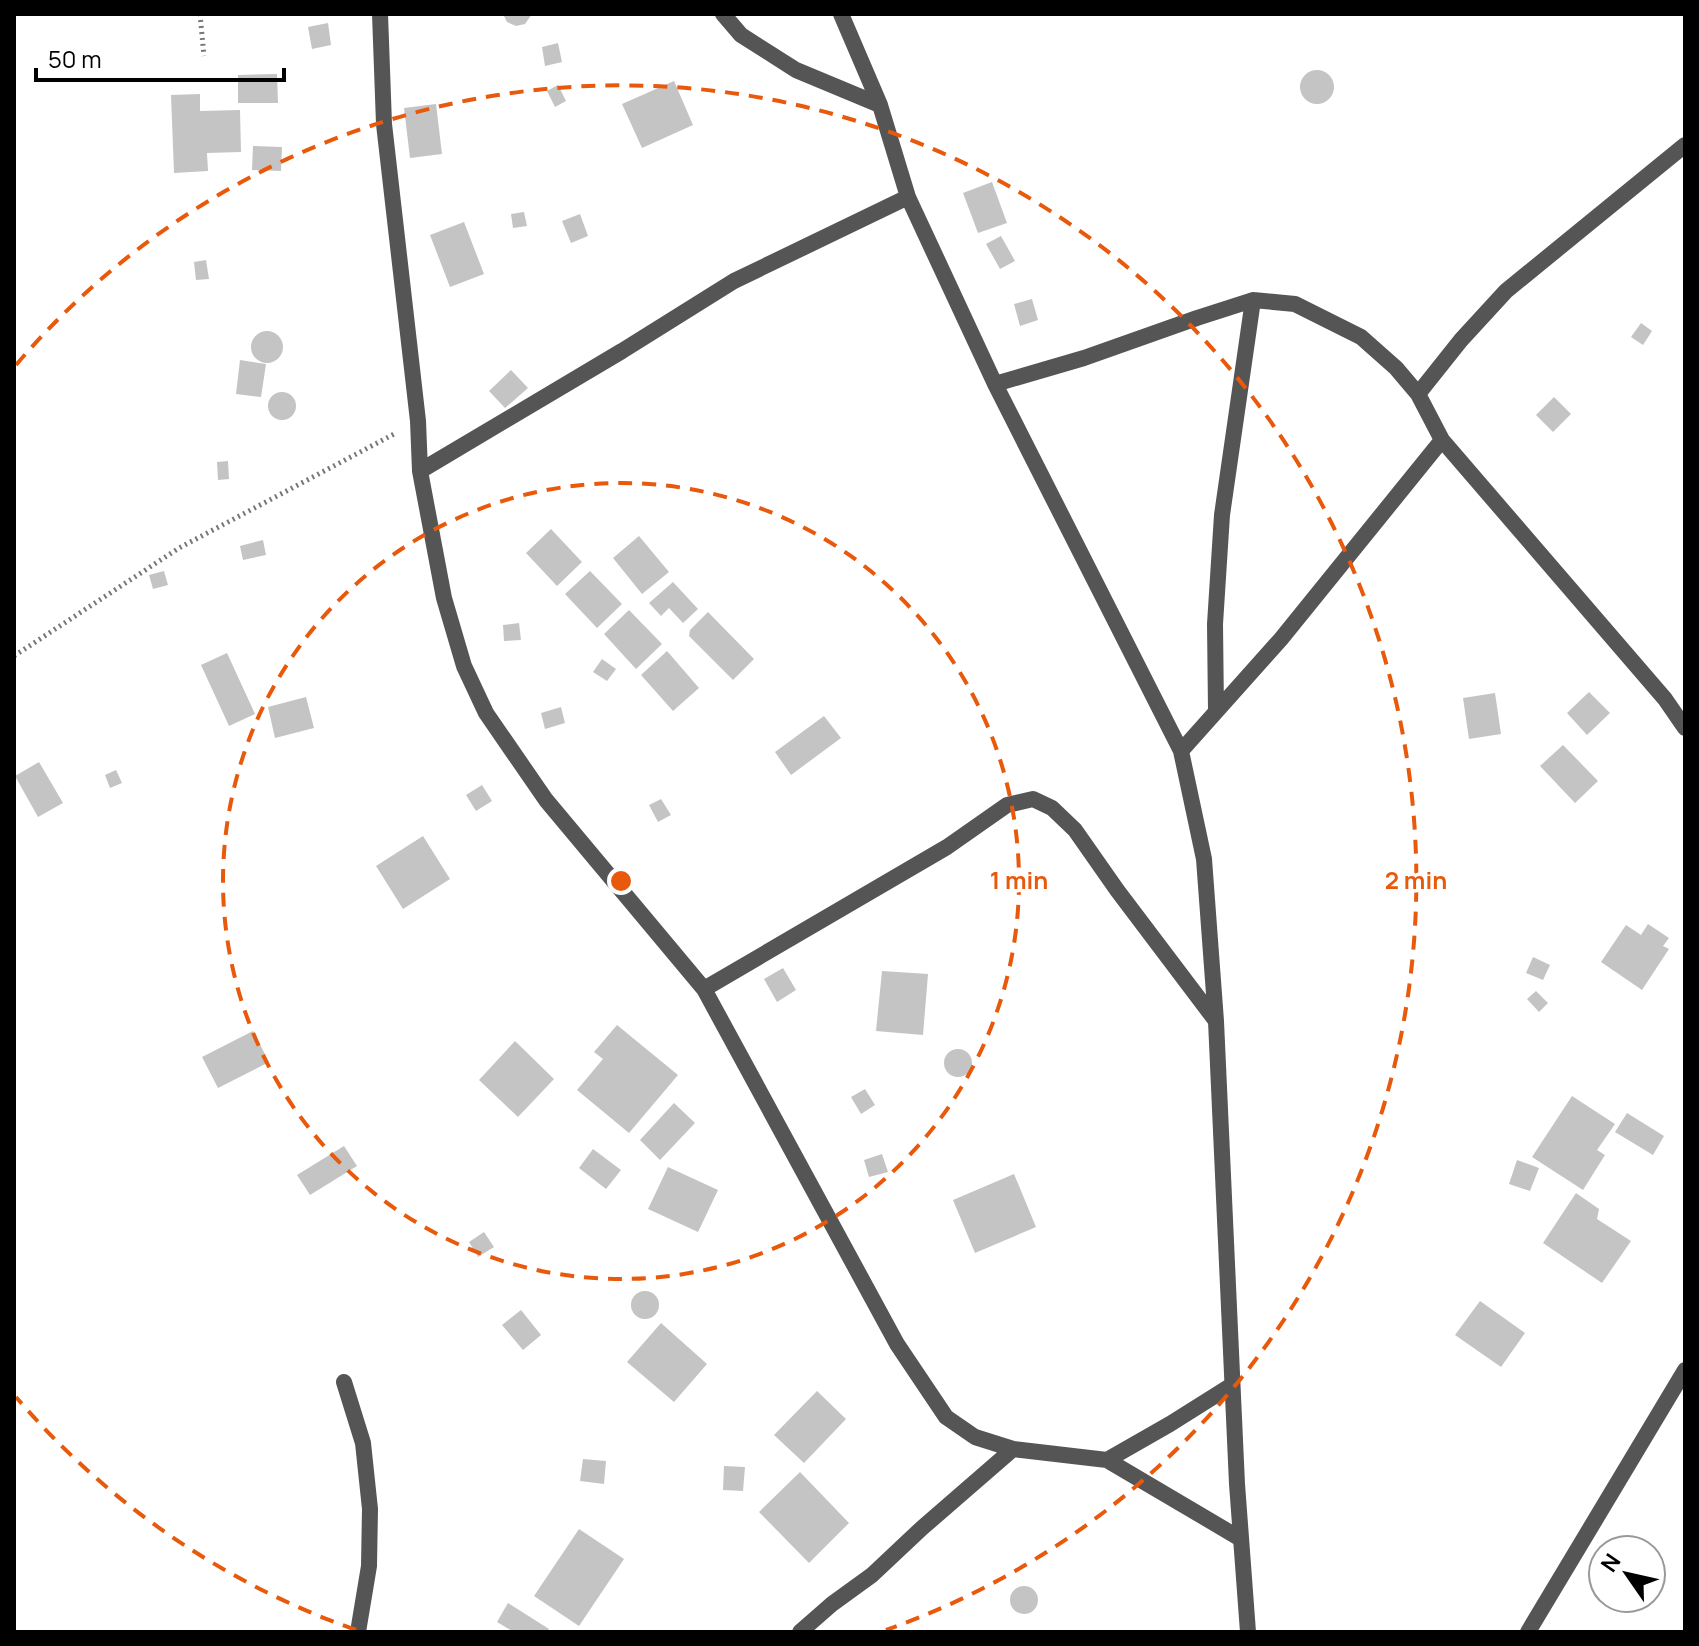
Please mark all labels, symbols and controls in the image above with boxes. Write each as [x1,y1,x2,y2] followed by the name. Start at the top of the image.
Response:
[36,32,284,82] scale bar
[48,42,102,75] text: 50 m
[990,863,1048,896] text: 1 min
[1385,863,1447,896] text: 2 min
[607,867,635,895] centre of rings
[1587,1534,1667,1614] north arrow
[1594,1548,1627,1578] text: N

